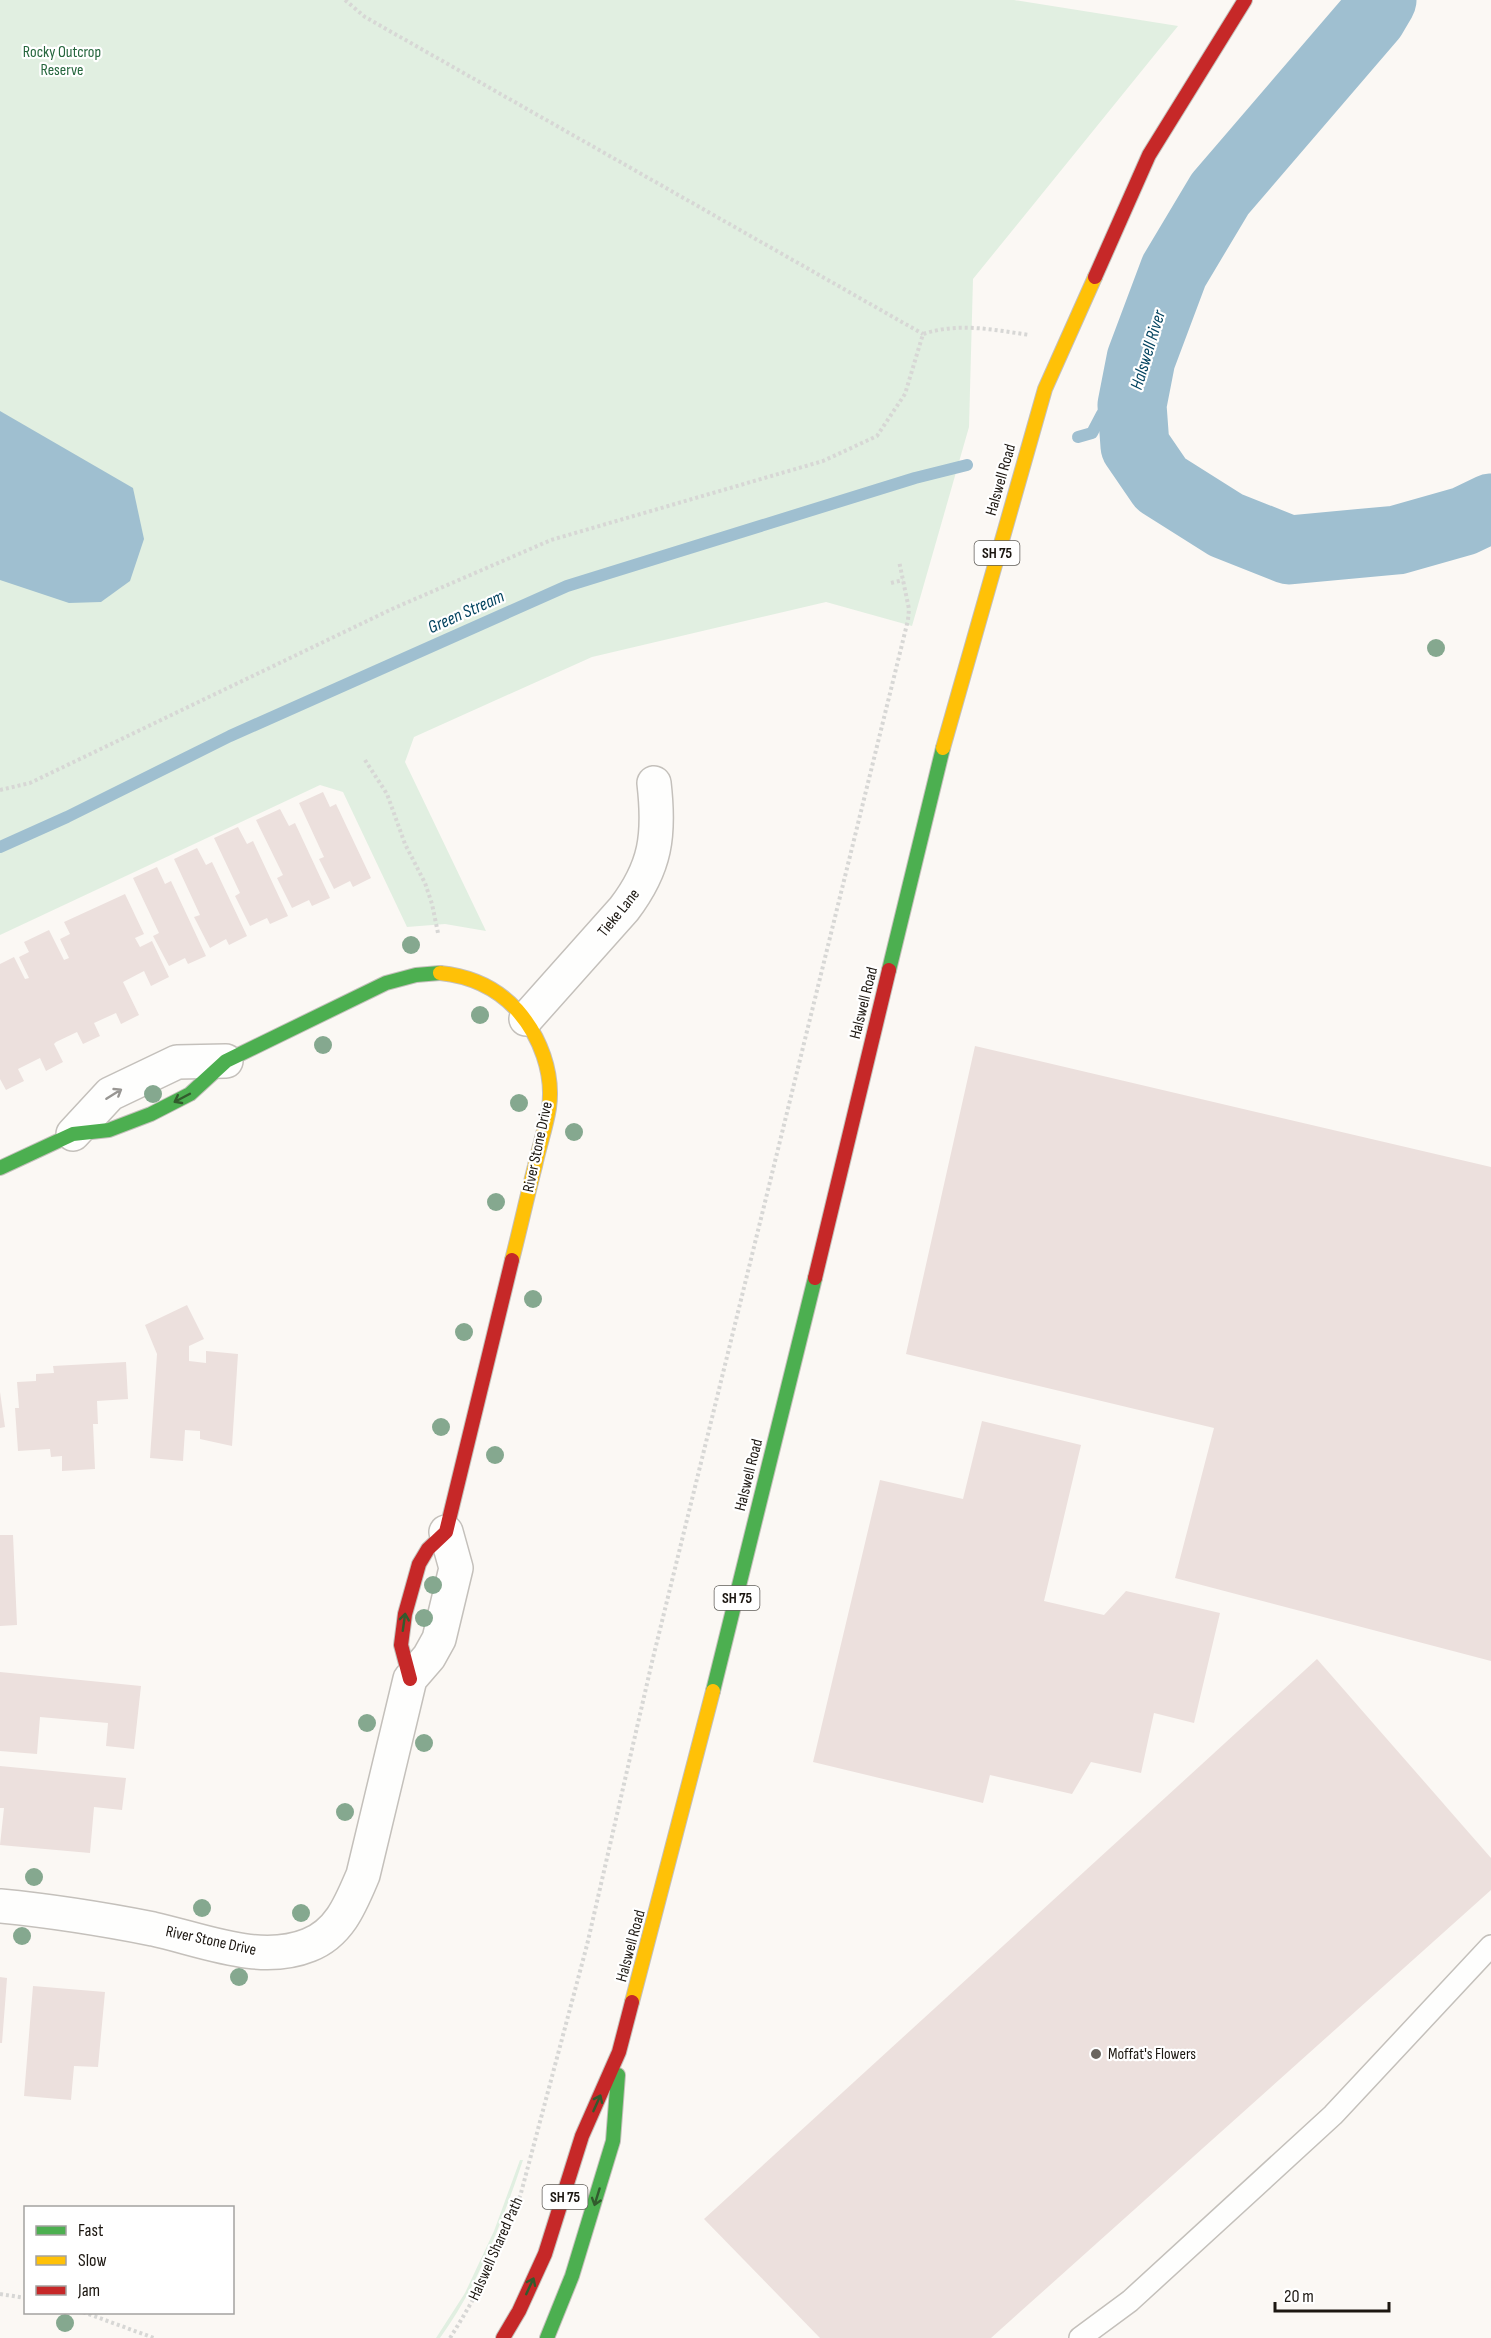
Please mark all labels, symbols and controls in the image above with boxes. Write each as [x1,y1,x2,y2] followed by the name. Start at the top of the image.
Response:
[23,43,101,80] park label: Rocky Outcrop Reserve
[1126,307,1170,392] water label: Halswell River
[982,442,1020,518] street label: Halswell Road
[974,541,1020,565] road number: SH 75
[425,586,507,638] water label: Green Stream
[594,885,644,941] street label: Tieke Lane
[846,965,882,1041] street label: Halswell Road
[105,1087,122,1099] one-way arrow
[173,1093,191,1105] one-way arrow
[519,1100,557,1194] street label: River Stone Drive
[731,1437,767,1513] street label: Halswell Road
[714,1586,760,1610] road number: SH 75
[399,1613,410,1632] one-way arrow
[612,1908,650,1984] street label: Halswell Road
[164,1922,258,1960] street label: River Stone Drive
[1108,2045,1196,2064] place label: Moffat's Flowers
[1089,2047,1103,2061] marker: Moffat's Flowers
[591,2095,603,2113] one-way arrow
[542,2185,588,2209] road number: SH 75
[591,2187,602,2206] one-way arrow
[465,2194,527,2304] street label: Halswell Shared Path
[24,2206,234,2314] legend
[78,2220,104,2241] text: Fast
[78,2250,107,2271] text: Slow
[1275,2275,1389,2313] scale bar
[525,2278,537,2296] one-way arrow
[77,2280,100,2301] text: Jam
[1284,2286,1314,2307] text: 20 m

